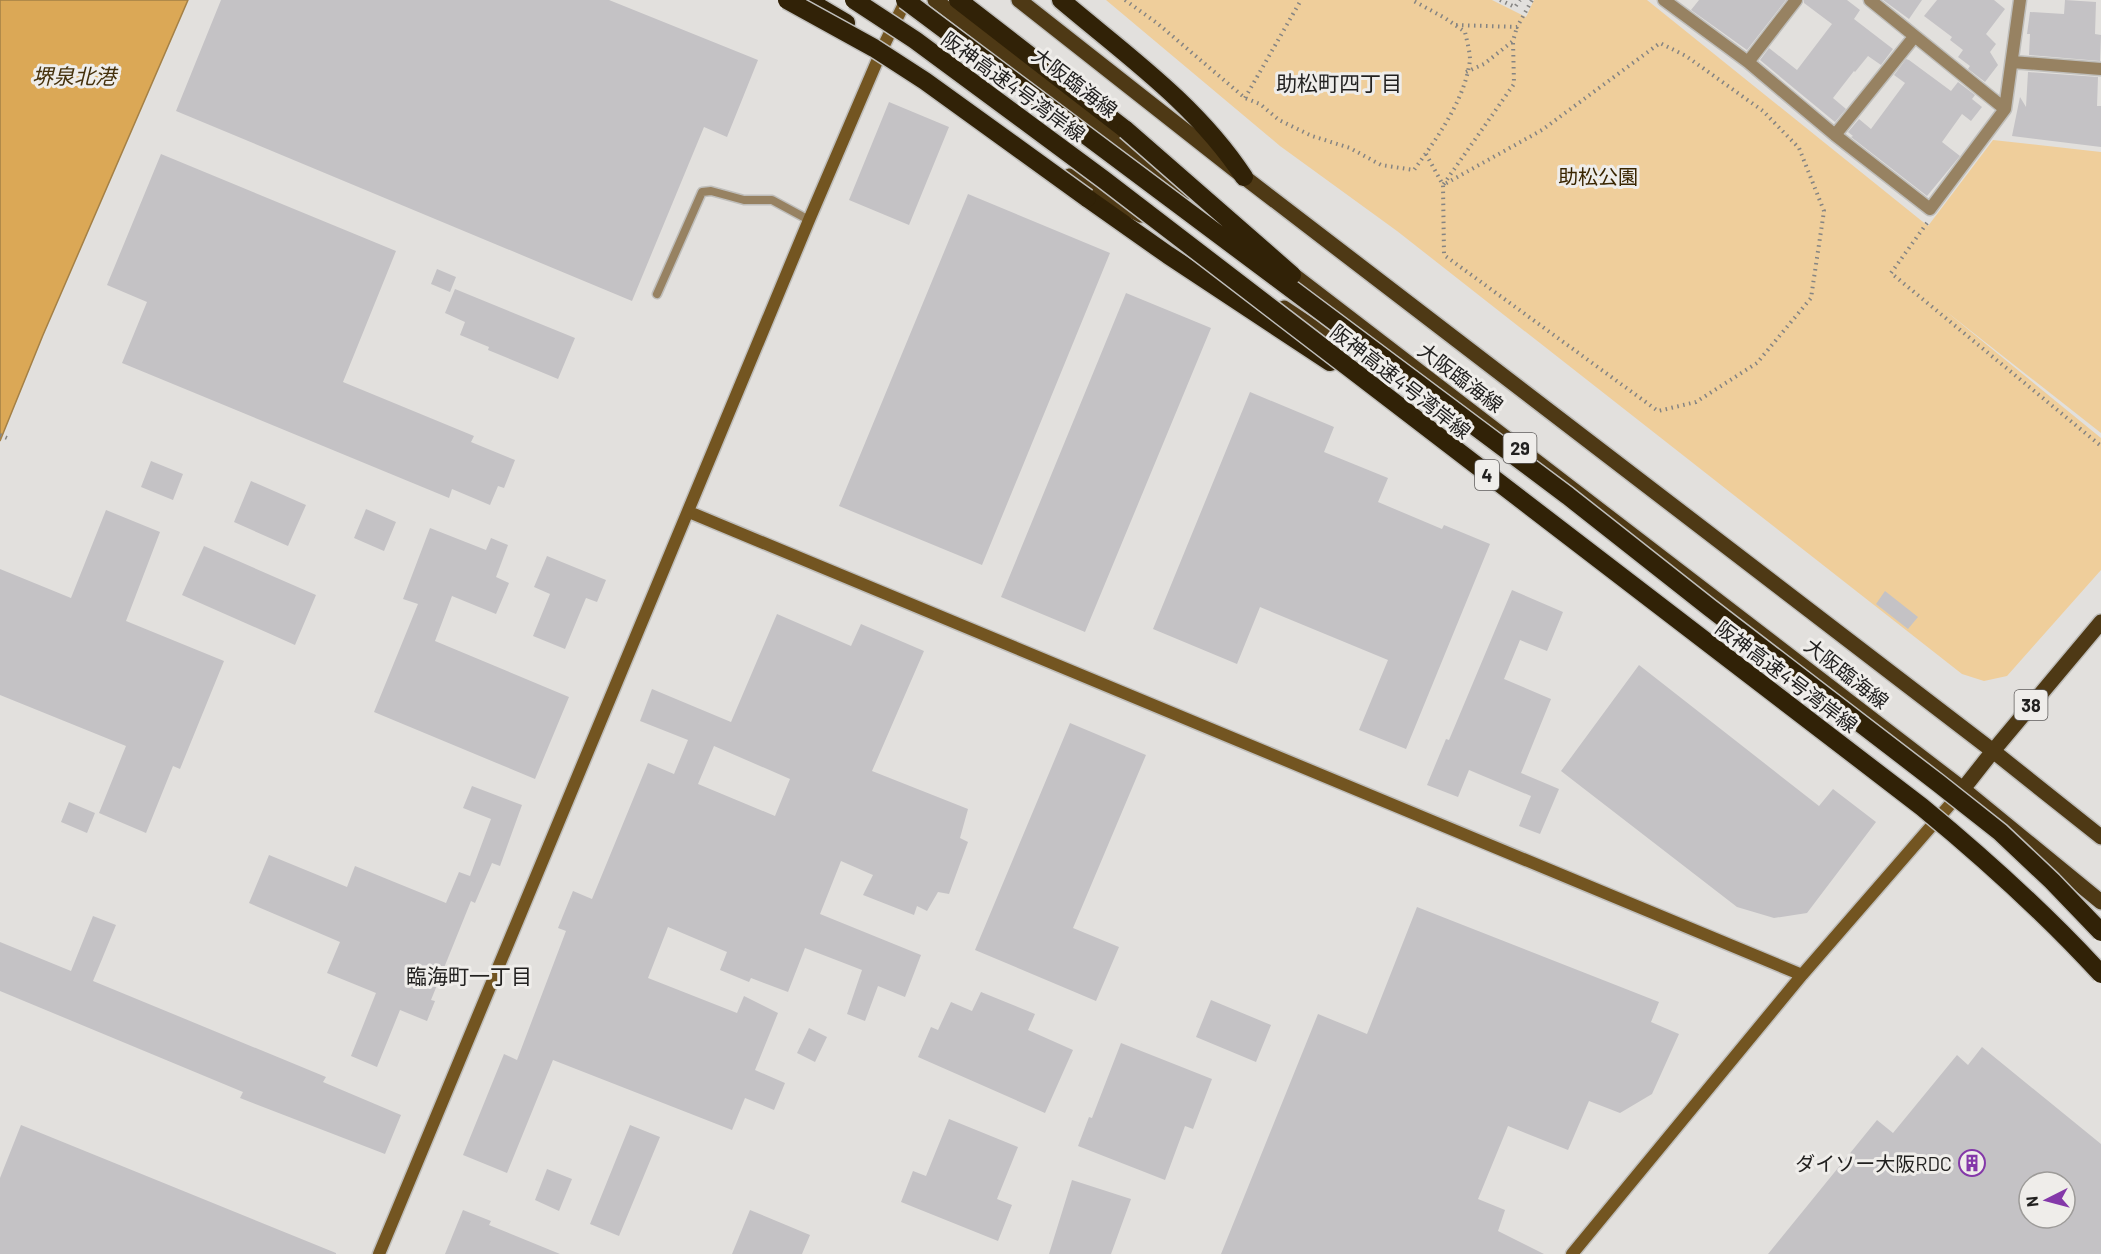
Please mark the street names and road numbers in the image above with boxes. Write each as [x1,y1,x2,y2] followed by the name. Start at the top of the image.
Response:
[938,26,1090,146] street label: 阪神高速4号湾岸線
[1028,42,1122,122] street label: 大阪臨海線
[1326,319,1476,443] street label: 阪神高速4号湾岸線
[1414,337,1508,417] street label: 大阪臨海線
[1504,433,1537,463] road number: 29
[1475,460,1499,490] road number: 4
[1711,615,1863,737] street label: 阪神高速4号湾岸線
[1800,633,1894,713] street label: 大阪臨海線
[2014,690,2048,720] road number: 38

